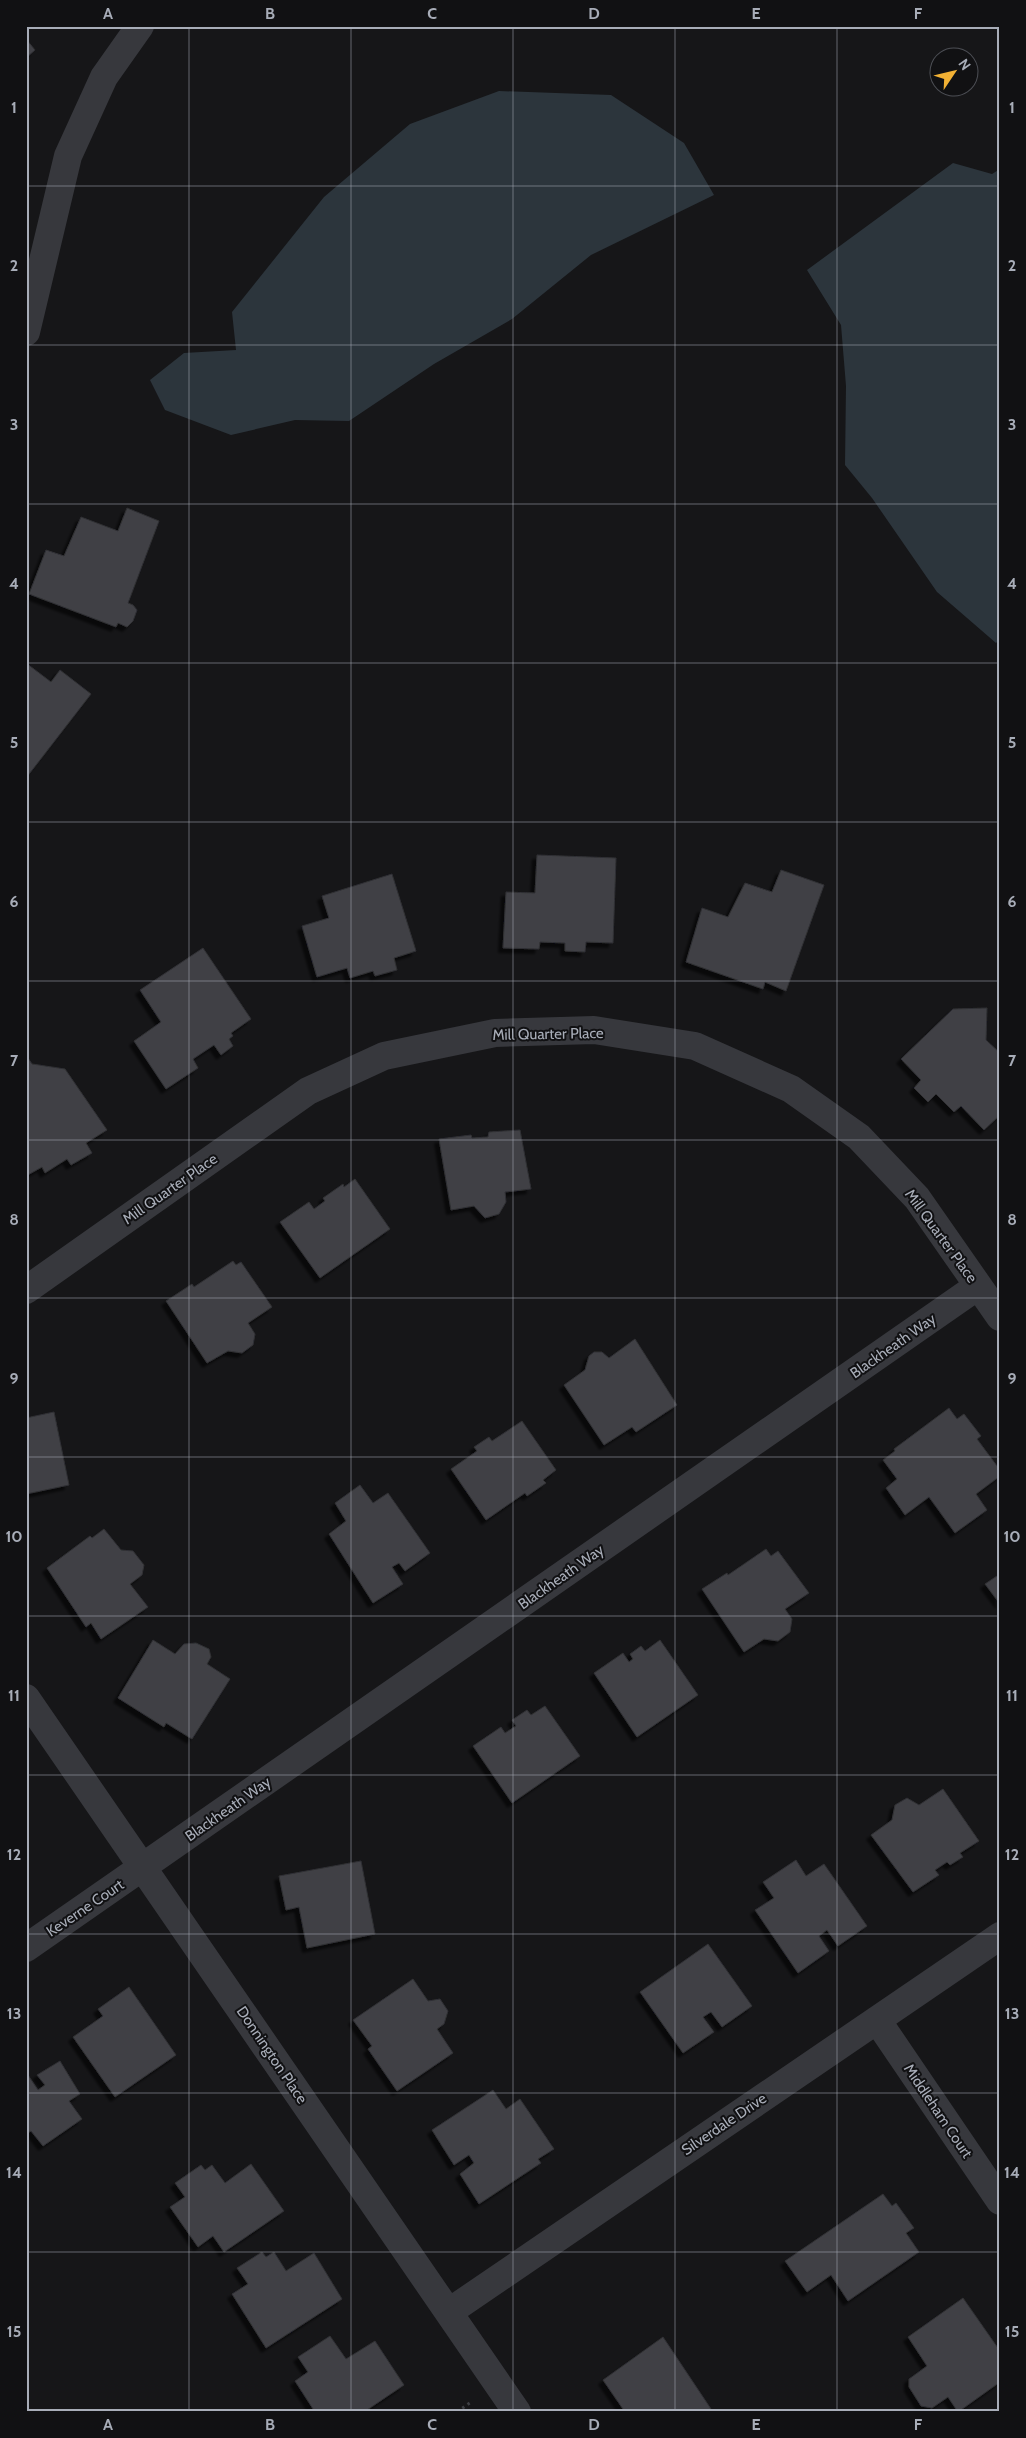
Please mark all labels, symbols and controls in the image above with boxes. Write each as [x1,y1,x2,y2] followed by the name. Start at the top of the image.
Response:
[103,4,113,23] text: A
[265,4,275,23] text: B
[427,4,437,23] text: C
[588,4,600,23] text: D
[751,4,761,23] text: E
[914,4,923,23] text: F
[928,48,978,98] north arrow
[954,55,975,74] text: N
[11,98,17,117] text: 1
[1009,98,1015,117] text: 1
[10,256,18,275] text: 2
[1008,256,1016,275] text: 2
[10,415,18,434] text: 3
[1008,415,1016,434] text: 3
[9,574,19,593] text: 4
[1007,574,1017,593] text: 4
[10,733,18,752] text: 5
[1008,733,1016,752] text: 5
[10,892,19,911] text: 6
[1008,892,1017,911] text: 6
[492,1024,604,1044] street label: Mill Quarter Place
[10,1051,19,1070] text: 7
[1008,1051,1017,1070] text: 7
[119,1150,221,1228] street label: Mill Quarter Place
[901,1186,981,1287] street label: Mill Quarter Place
[9,1210,19,1229] text: 8
[1007,1210,1017,1229] text: 8
[847,1310,940,1382] street label: Blackheath Way
[10,1369,19,1388] text: 9
[1008,1369,1017,1388] text: 9
[5,1527,23,1546] text: 10
[1003,1527,1021,1546] text: 10
[515,1541,608,1613] street label: Blackheath Way
[8,1686,20,1705] text: 11
[1006,1686,1018,1705] text: 11
[182,1773,275,1845] street label: Blackheath Way
[7,1845,21,1864] text: 12
[1005,1845,1019,1864] text: 12
[43,1875,127,1941] street label: Keverne Court
[233,2003,311,2107] street label: Donnington Place
[7,2004,21,2023] text: 13
[1005,2004,1019,2023] text: 13
[900,2060,976,2162] street label: Middleham Court
[678,2089,770,2159] street label: Silverdale Drive
[6,2163,22,2182] text: 14
[1004,2163,1020,2182] text: 14
[7,2322,21,2341] text: 15
[1005,2322,1019,2341] text: 15
[103,2415,113,2434] text: A
[265,2415,275,2434] text: B
[427,2415,437,2434] text: C
[588,2415,600,2434] text: D
[751,2415,761,2434] text: E
[914,2415,923,2434] text: F

